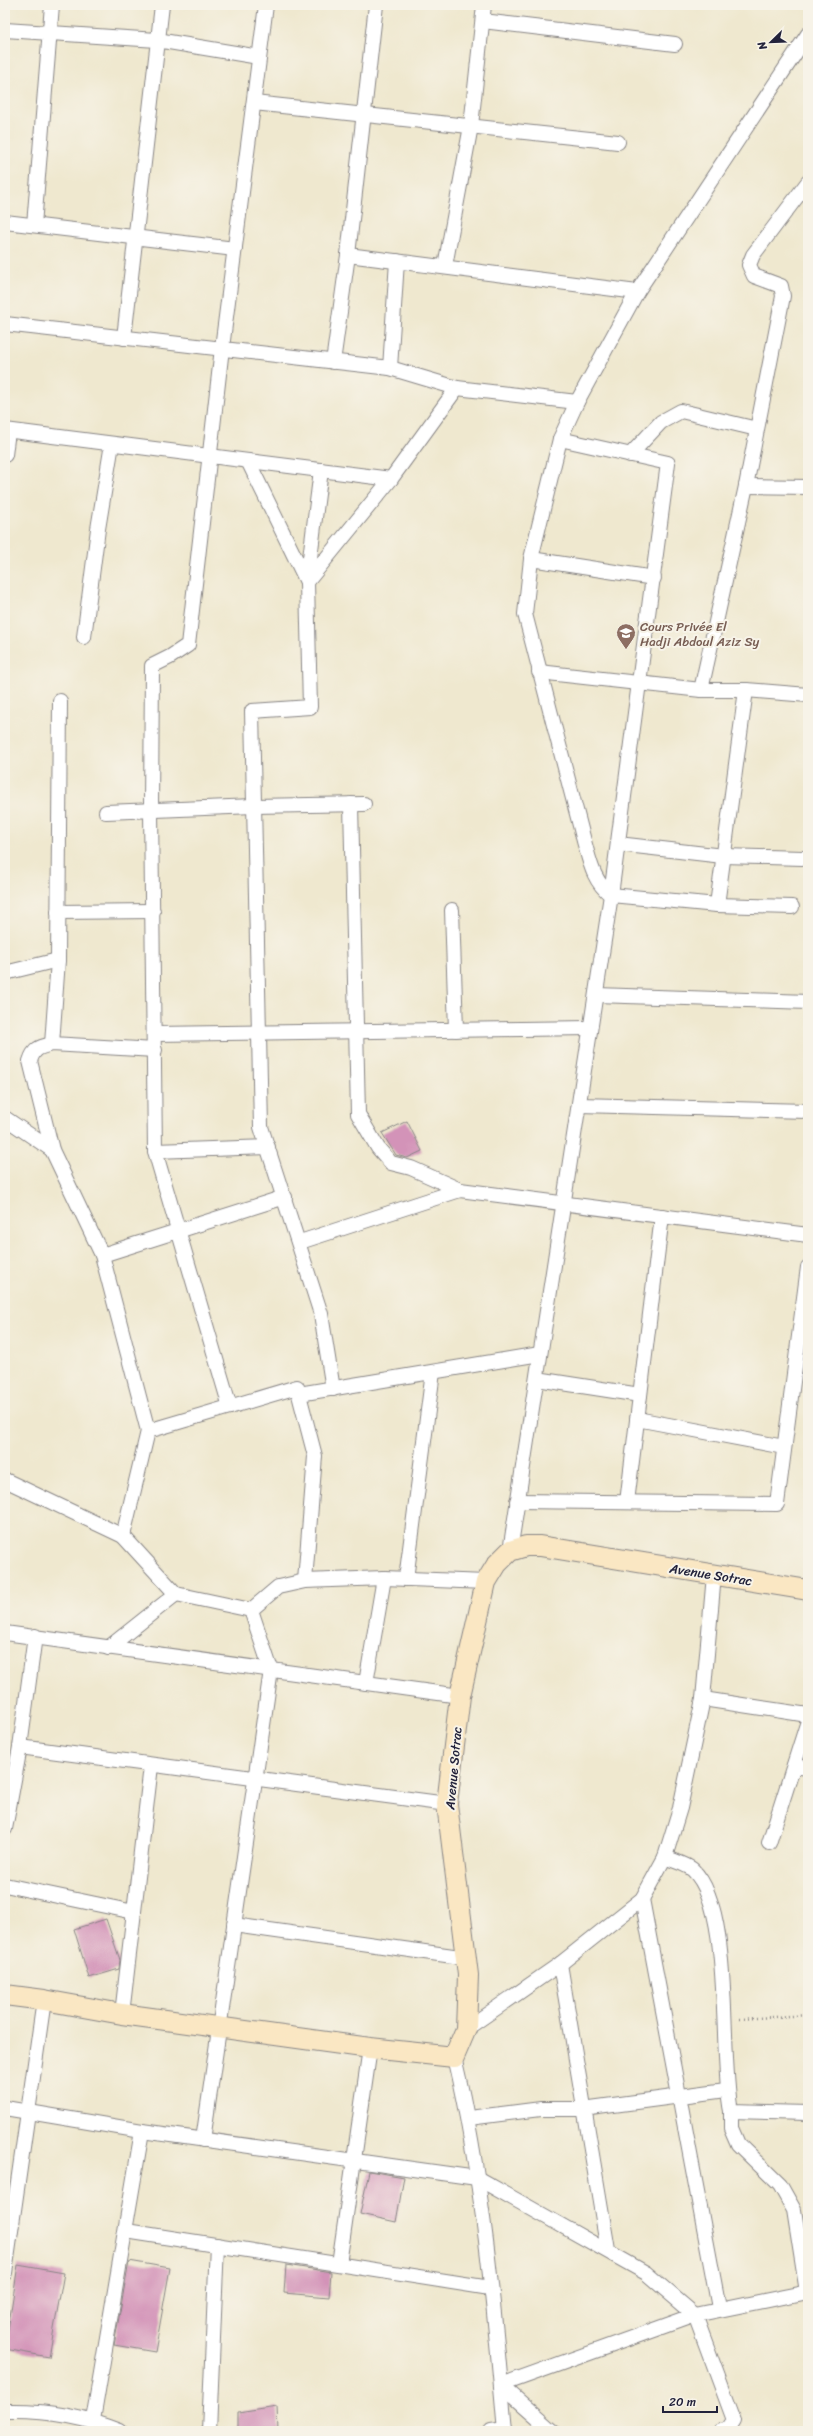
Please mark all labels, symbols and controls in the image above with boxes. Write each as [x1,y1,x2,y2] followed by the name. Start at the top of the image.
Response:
[751,22,791,62] north arrow
[752,38,773,54] text: N
[640,615,760,653] place label: Cours Privée El Hadji Abdoul Aziz Sy
[615,622,637,650] school or university icon: Cours Privée El Hadji Abdoul Aziz Sy
[667,1556,754,1592] street label: Avenue Sotrac
[438,1726,469,1812] street label: Avenue Sotrac
[663,2388,717,2414] scale bar
[669,2391,696,2413] text: 20 m

